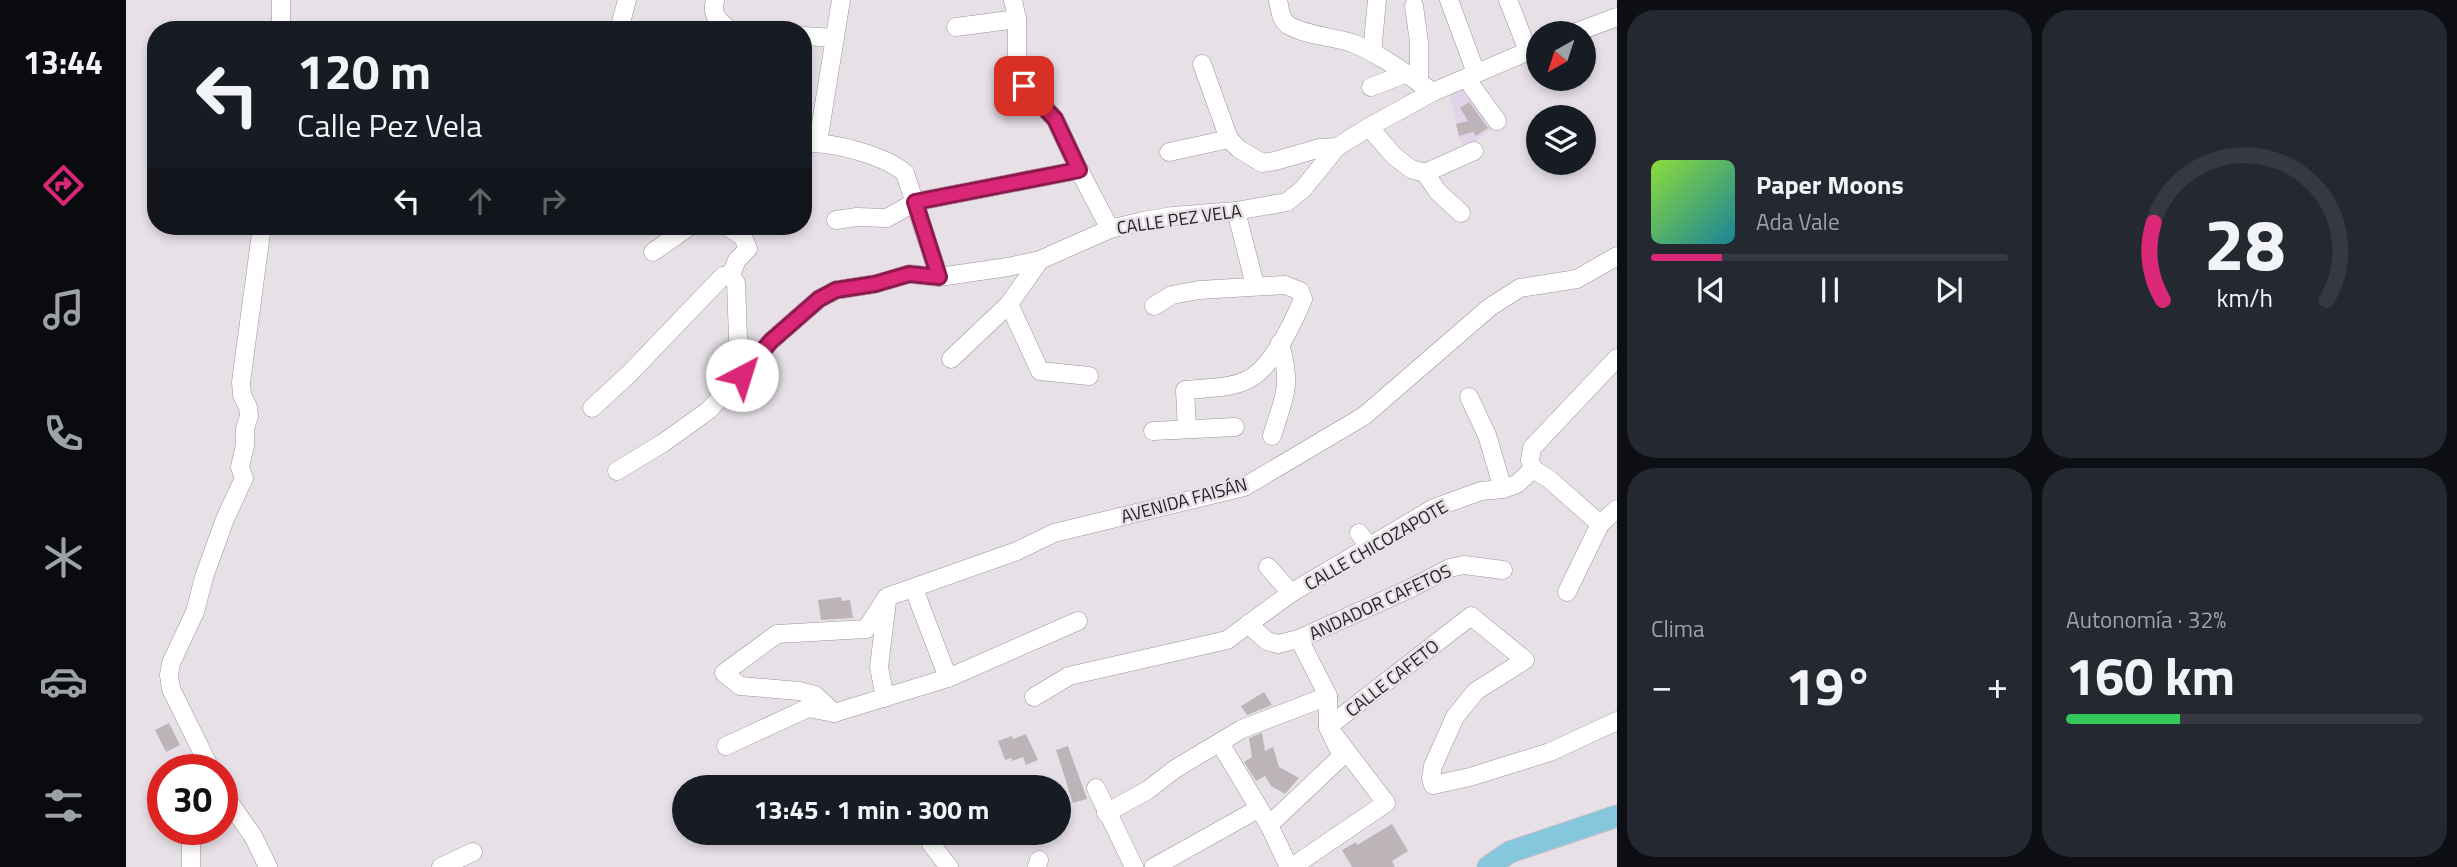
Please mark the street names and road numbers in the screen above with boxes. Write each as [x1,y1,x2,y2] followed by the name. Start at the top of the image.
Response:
[1115,197,1243,241] street label: CALLE PEZ VELA
[1118,470,1250,530] street label: AVENIDA FAISÁN
[1299,493,1453,597] street label: CALLE CHICOZAPOTE
[1304,557,1456,647] street label: ANDADOR CAFETOS
[1339,633,1445,723] street label: CALLE CAFETO

